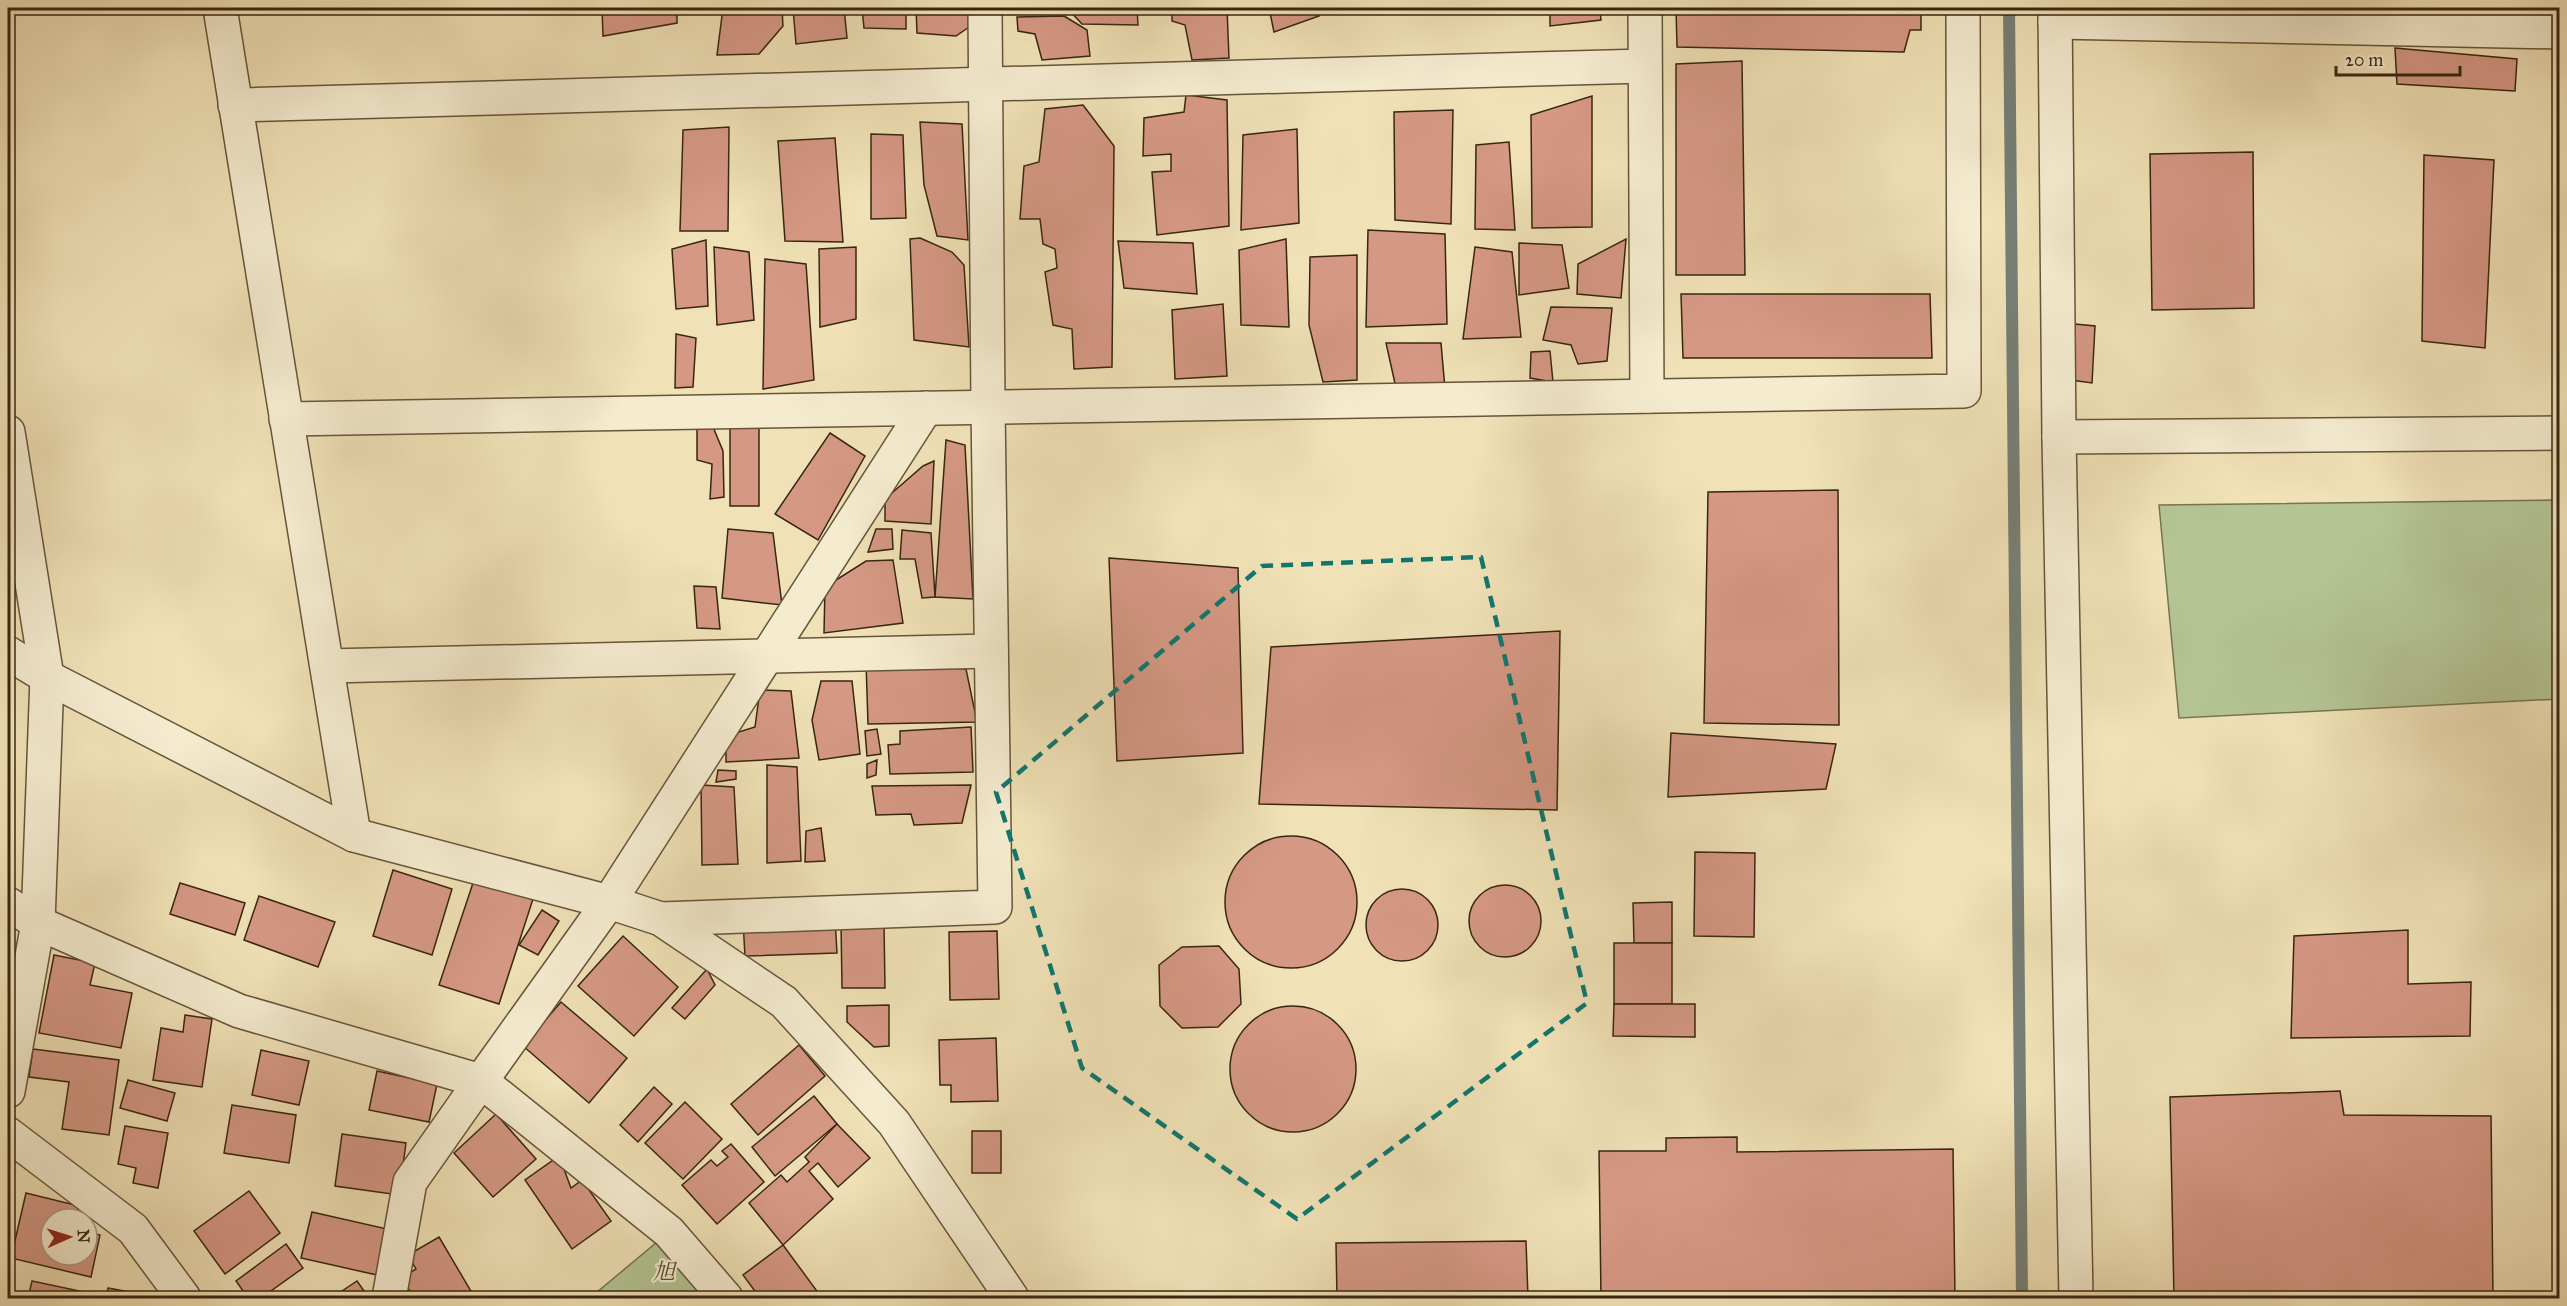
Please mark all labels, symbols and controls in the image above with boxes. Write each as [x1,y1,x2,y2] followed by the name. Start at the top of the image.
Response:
[2336,39,2460,77] scale bar
[2345,49,2383,71] text: 20 m
[39,1207,99,1267] north arrow
[74,1229,93,1244] text: N
[653,1258,678,1285] park label: 旭

